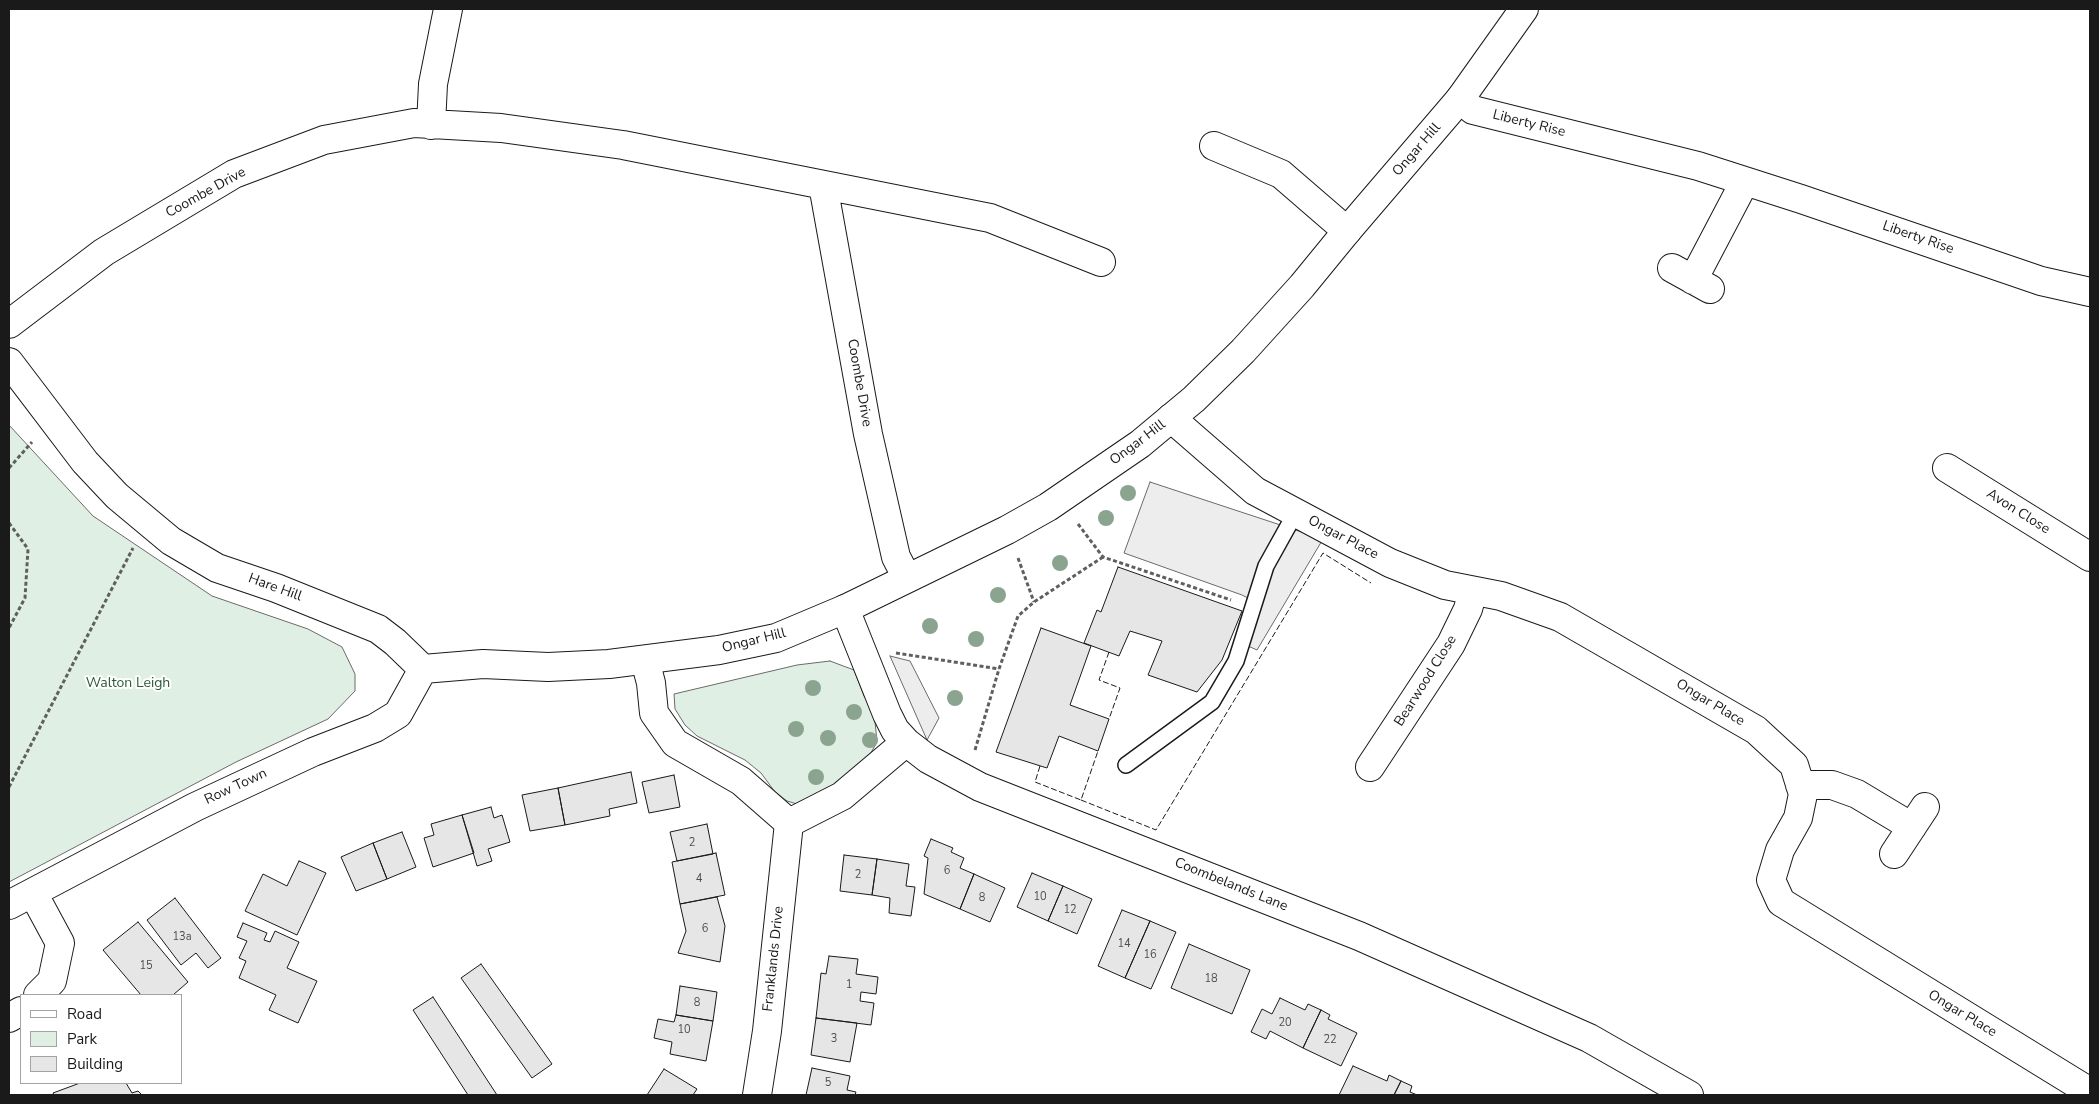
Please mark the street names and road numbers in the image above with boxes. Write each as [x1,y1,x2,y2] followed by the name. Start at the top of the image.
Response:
[1491,107,1567,141] street label: Liberty Rise
[1389,120,1445,180] street label: Ongar Hill
[163,164,249,222] street label: Coombe Drive
[1880,218,1956,258] street label: Liberty Rise
[843,338,875,428] street label: Coombe Drive
[1107,417,1169,469] street label: Ongar Hill
[1983,486,2053,538] street label: Avon Close
[1305,512,1381,564] street label: Ongar Place
[246,570,304,606] street label: Hare Hill
[720,625,788,657] street label: Ongar Hill
[1391,632,1461,730] street label: Bearwood Close
[1673,676,1747,730] street label: Ongar Place
[202,765,270,809] street label: Row Town
[1172,855,1290,915] street label: Coombelands Lane
[760,905,788,1013] street label: Franklands Drive
[1925,987,1999,1041] street label: Ongar Place

